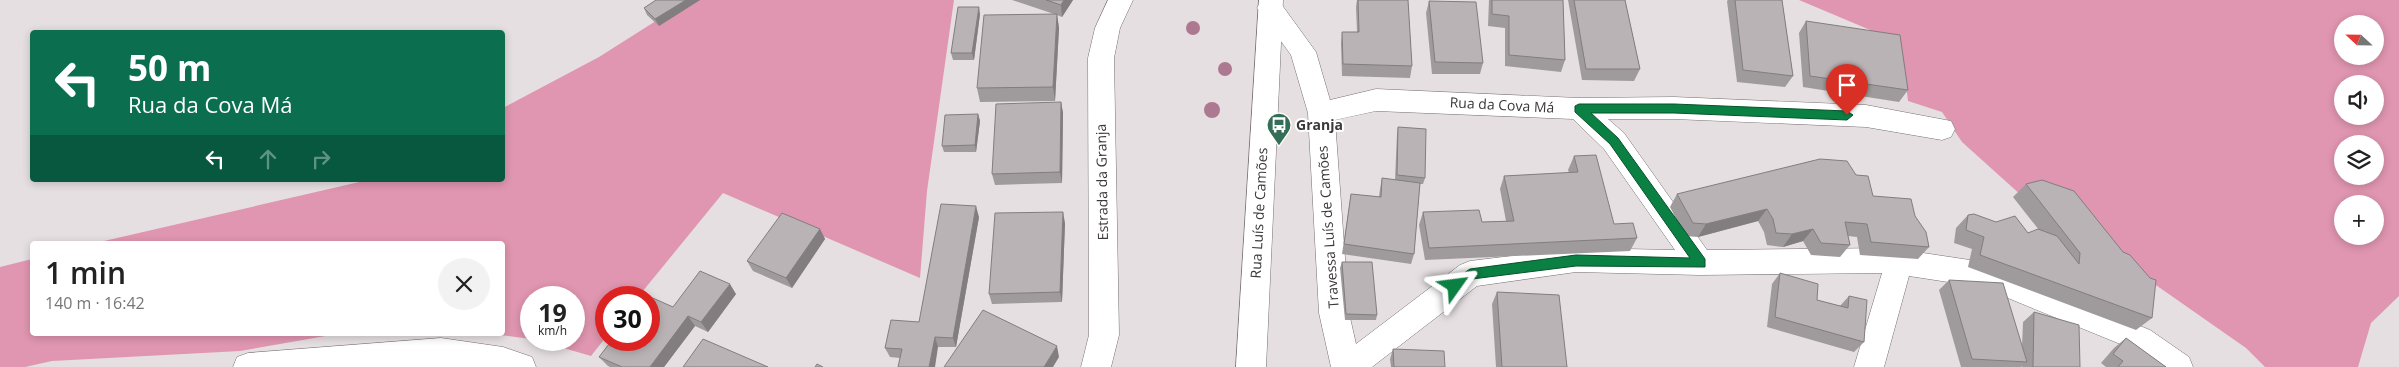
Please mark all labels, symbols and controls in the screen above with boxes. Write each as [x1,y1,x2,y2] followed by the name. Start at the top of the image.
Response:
[2334,15,2384,65] north arrow
[2334,15,2384,245] map controls
[128,44,211,91] text: 50 m
[45,50,110,115] icon: left
[1826,64,1868,115] pin
[1833,71,1861,99] icon: arrive
[2334,75,2384,125] button: sound
[128,89,292,119] text: Rua da Cova Má
[1449,92,1555,117] street label: Rua da Cova Má
[1266,112,1292,146] bus stop icon: Granja
[1296,115,1343,134] place label: Granja
[1091,124,1112,240] street label: Estrada da Granja
[2334,135,2384,185] button: layers
[201,145,229,173] icon: left
[254,145,282,173] icon: ahead
[307,145,335,173] icon: right
[1312,145,1343,309] street label: Travessa Luís de Camões
[1246,147,1271,279] street label: Rua Luís de Camões
[2334,195,2384,245] button: +
[45,252,126,293] text: 1 min
[438,258,490,310] button: close
[1428,259,1480,311] position arrow
[595,286,660,351] speed limit sign: 30
[45,292,145,314] text: 140 m · 16:42
[538,295,567,329] text: 19
[538,322,567,339] text: km/h

